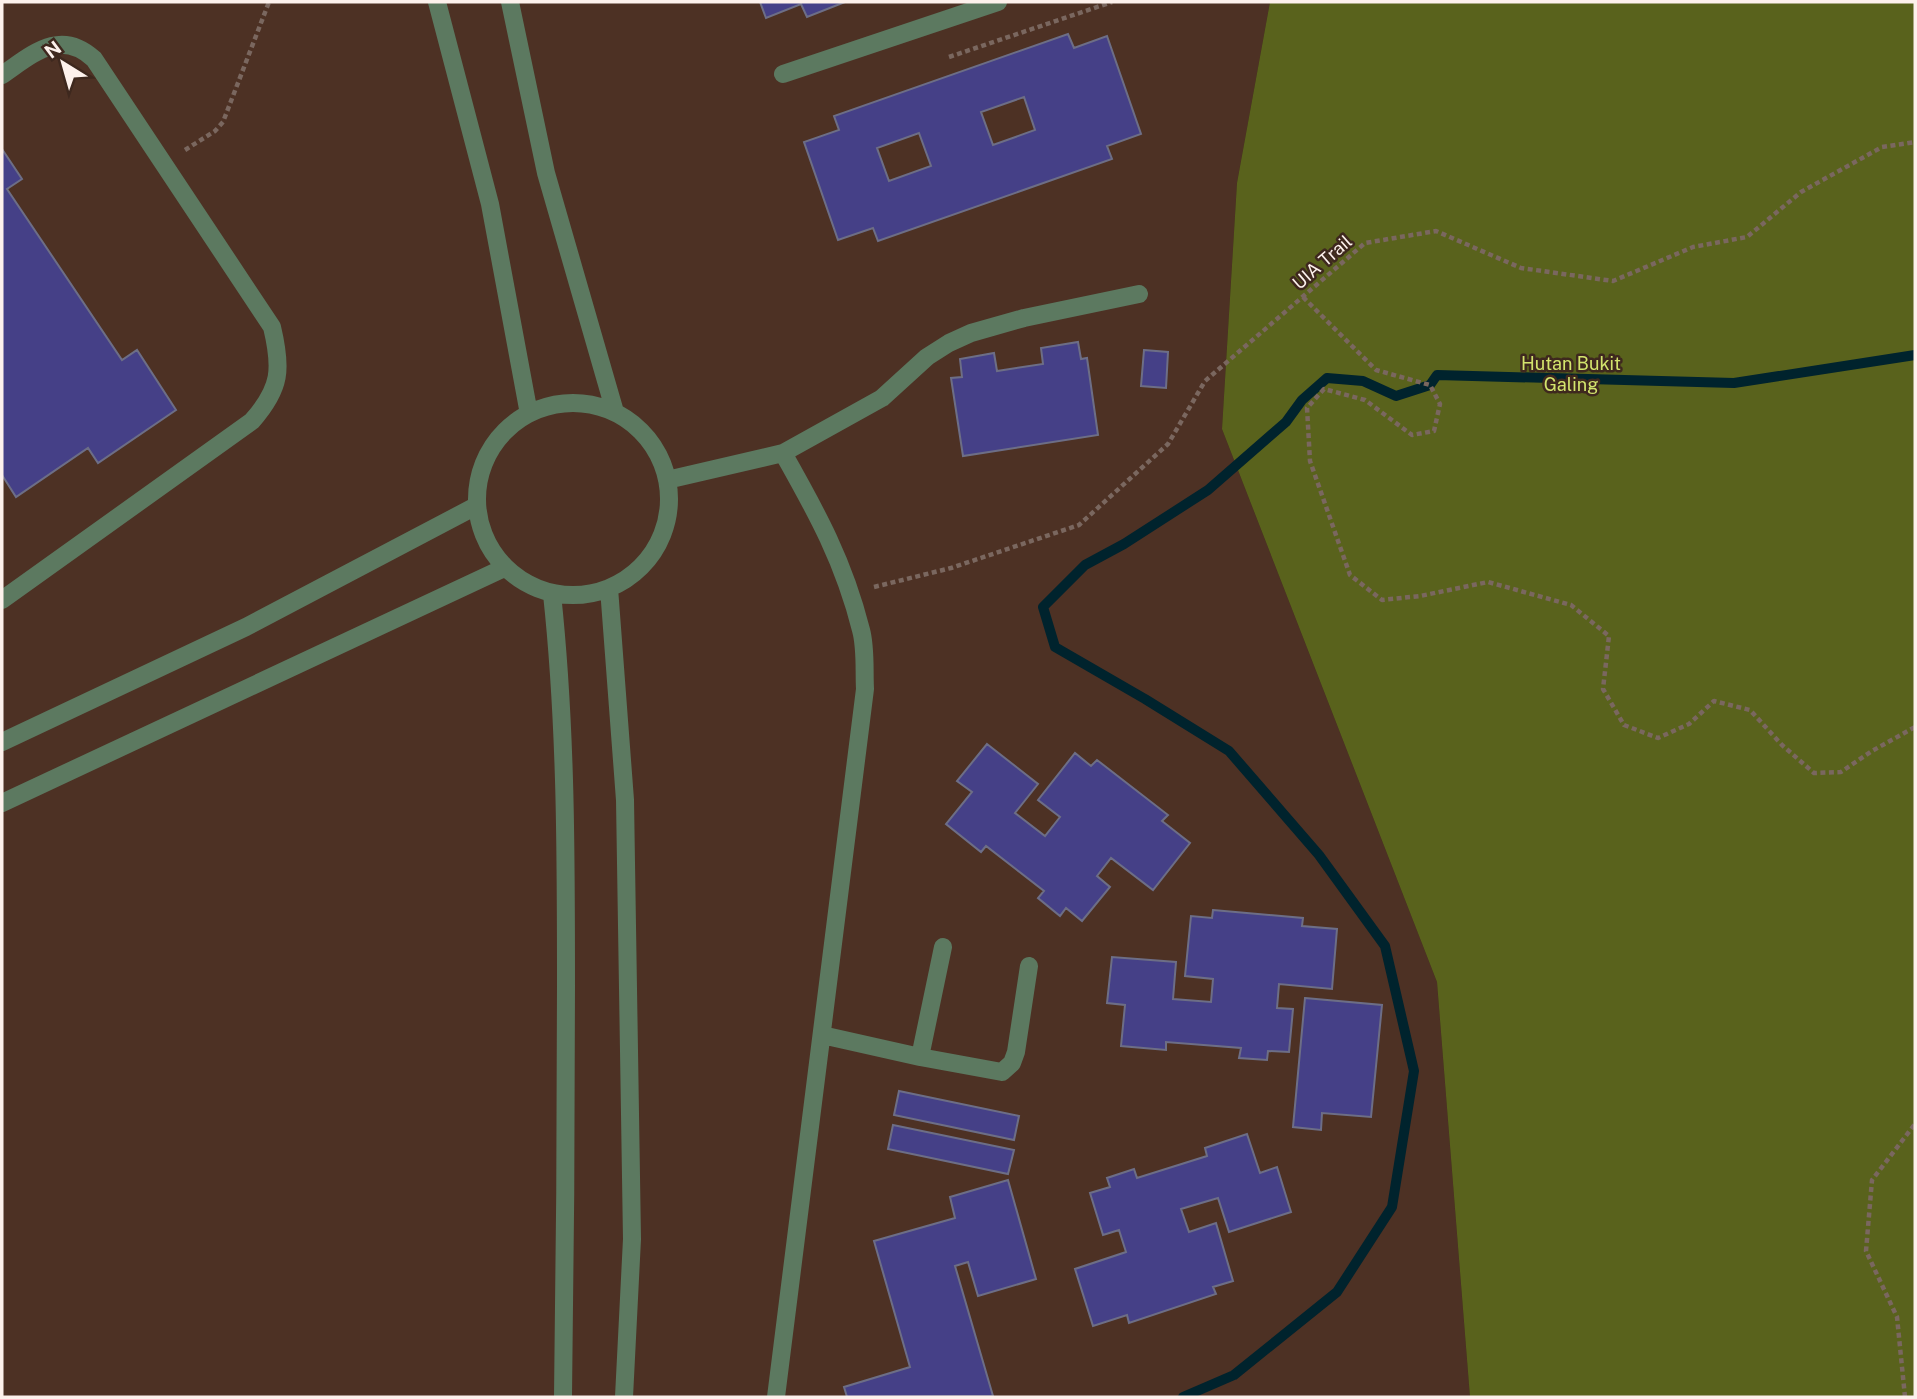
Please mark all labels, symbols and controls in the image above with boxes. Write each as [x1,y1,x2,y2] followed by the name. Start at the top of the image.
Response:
[28,28,98,98] north arrow
[40,36,65,63] text: N
[1288,231,1356,293] street label: UIA Trail
[1521,353,1621,395] park label: Hutan Bukit Galing

